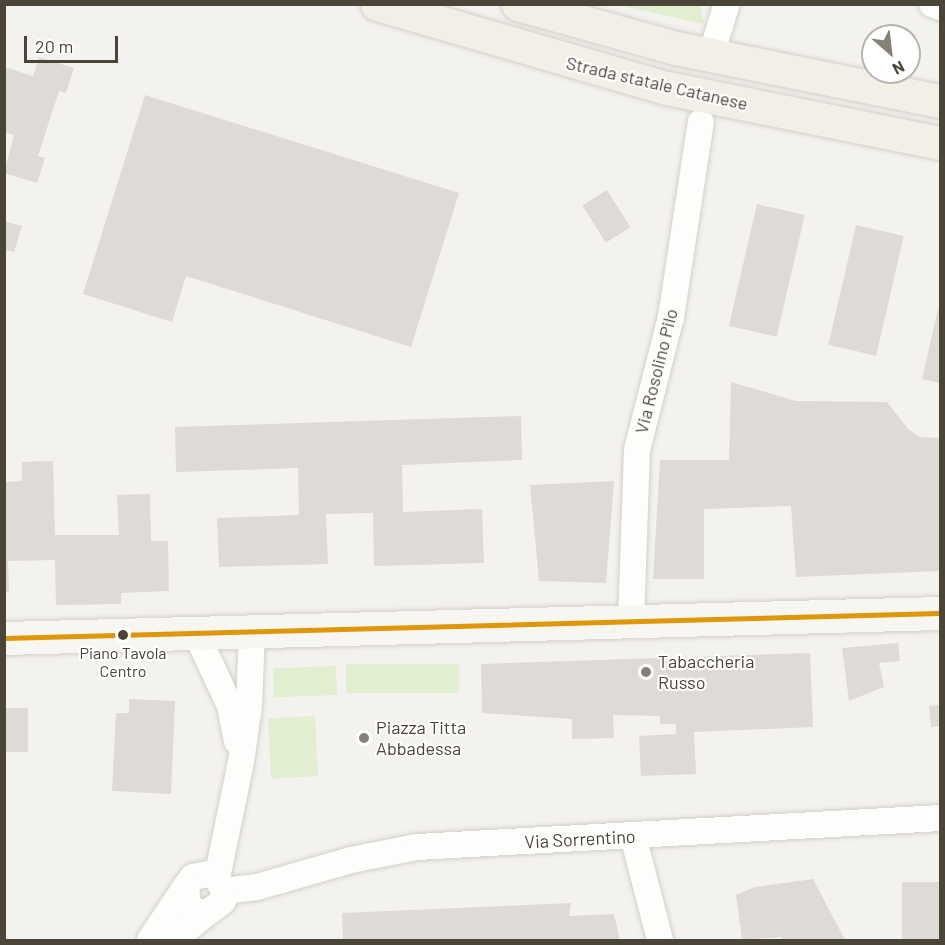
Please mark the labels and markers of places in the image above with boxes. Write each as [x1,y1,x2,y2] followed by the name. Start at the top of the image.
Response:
[117,629,129,641] marker: Piano Tavola Centro
[79,643,167,681] place label: Piano Tavola Centro
[658,651,754,694] place label: Tabaccheria Russo
[639,665,653,679] marker: Tabaccheria Russo
[376,717,466,760] place label: Piazza Titta Abbadessa
[357,731,371,745] marker: Piazza Titta Abbadessa

